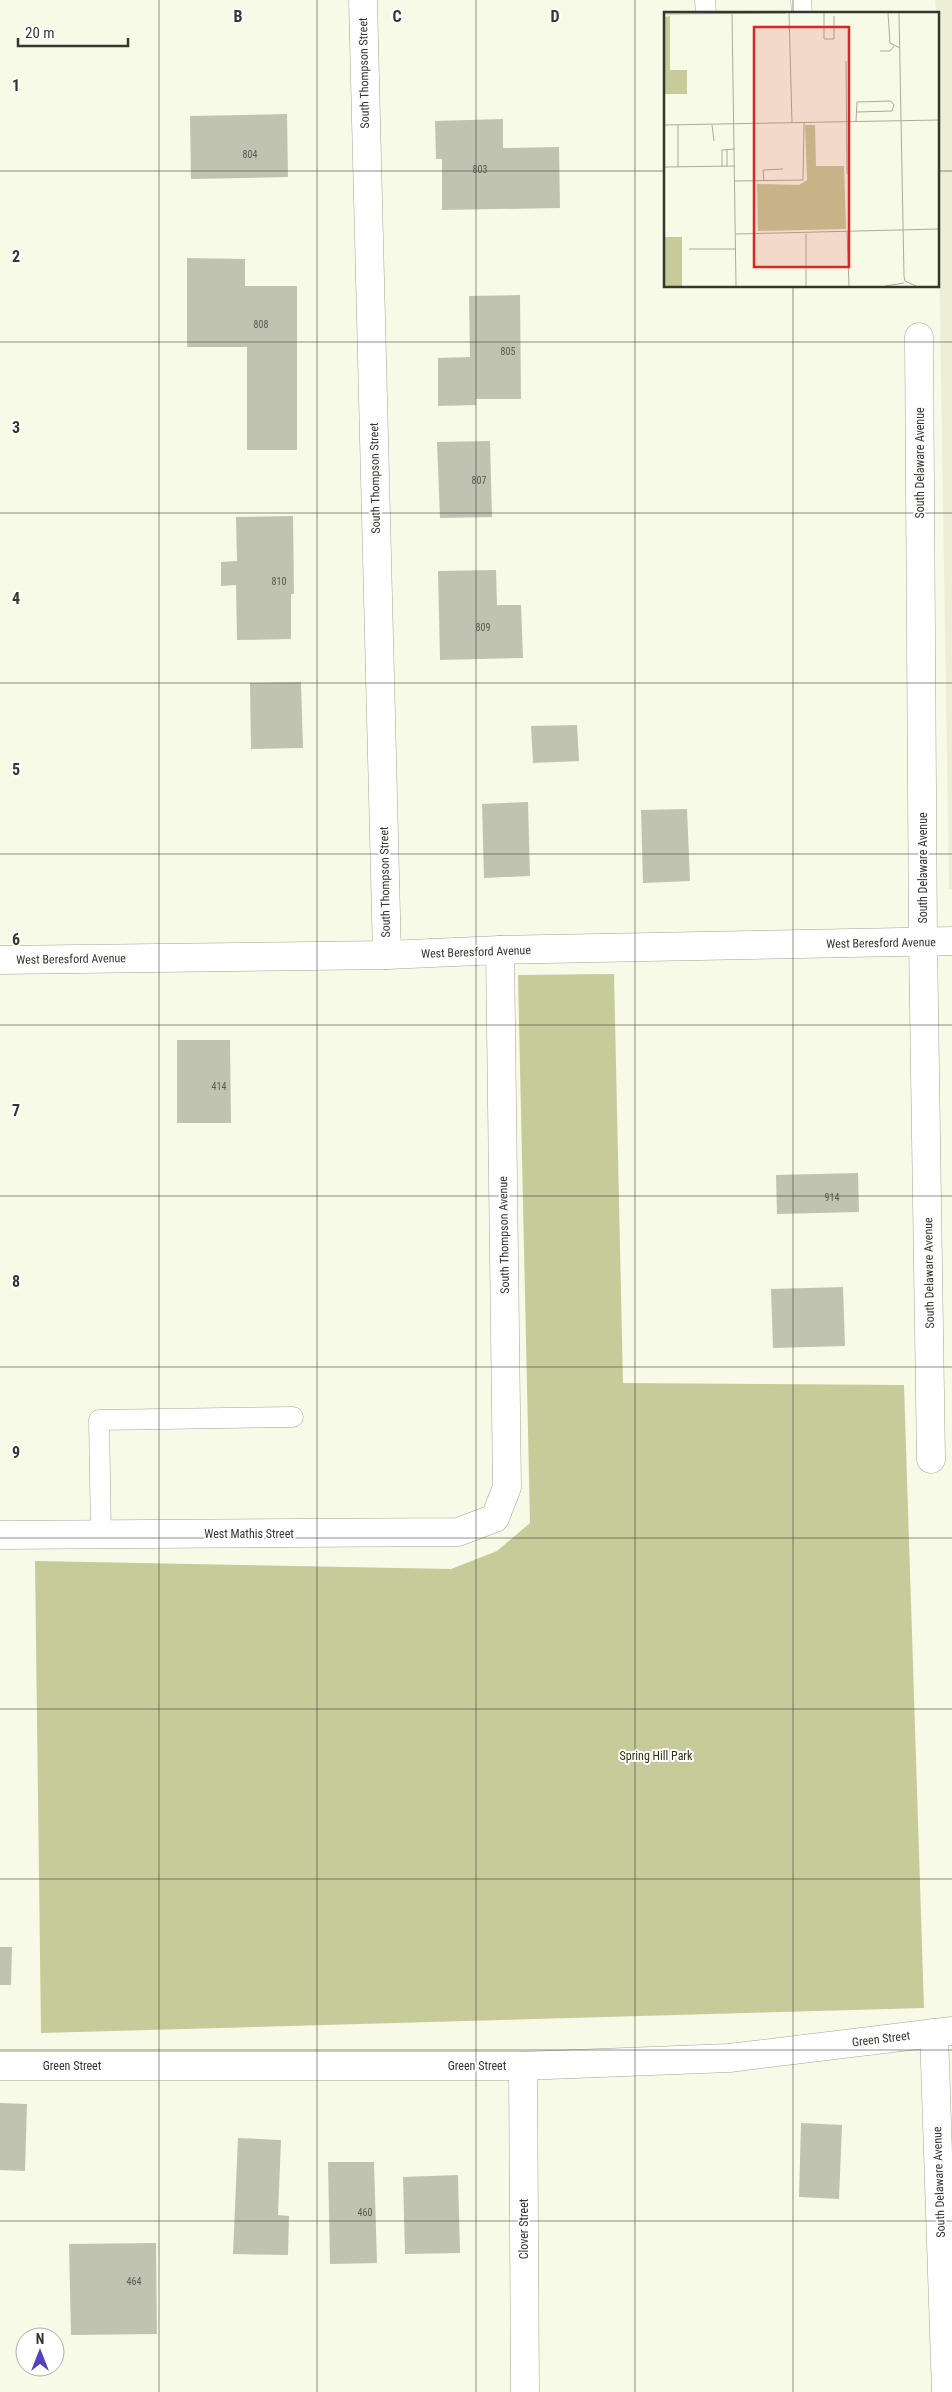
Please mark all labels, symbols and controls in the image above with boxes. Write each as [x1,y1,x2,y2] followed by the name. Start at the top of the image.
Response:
[234,7,243,26] text: B
[392,7,402,26] text: C
[550,7,560,26] text: D
[664,12,940,288] inset map
[18,15,128,47] scale bar
[356,17,372,129] street label: South Thompson Street
[25,24,55,42] text: 20 m
[12,76,20,95] text: 1
[243,149,257,160] house number: 804
[473,164,487,175] house number: 803
[12,247,20,266] text: 2
[254,319,268,330] house number: 808
[501,346,515,357] house number: 805
[913,407,927,519] street label: South Delaware Avenue
[12,418,20,437] text: 3
[367,422,383,534] street label: South Thompson Street
[472,475,486,486] house number: 807
[272,576,286,587] house number: 810
[12,589,20,608] text: 4
[476,622,490,633] house number: 809
[12,760,20,779] text: 5
[916,812,930,924] street label: South Delaware Avenue
[377,826,393,938] street label: South Thompson Street
[12,930,20,949] text: 6
[826,935,936,951] street label: West Beresford Avenue
[421,943,531,961] street label: West Beresford Avenue
[16,951,126,967] street label: West Beresford Avenue
[212,1081,226,1092] house number: 414
[12,1101,20,1120] text: 7
[496,1176,512,1294] street label: South Thompson Avenue
[825,1192,839,1203] house number: 914
[921,1217,937,1329] street label: South Delaware Avenue
[12,1272,20,1291] text: 8
[12,1443,20,1462] text: 9
[204,1527,294,1541] street label: West Mathis Street
[620,1749,693,1763] park label: Spring Hill Park
[851,2028,911,2050] street label: Green Street
[43,2059,102,2073] street label: Green Street
[448,2059,507,2073] street label: Green Street
[930,2126,948,2238] street label: South Delaware Avenue
[517,2198,531,2259] street label: Clover Street
[358,2207,372,2218] house number: 460
[127,2276,141,2287] house number: 464
[15,2327,65,2377] north arrow
[36,2331,44,2347] text: N

